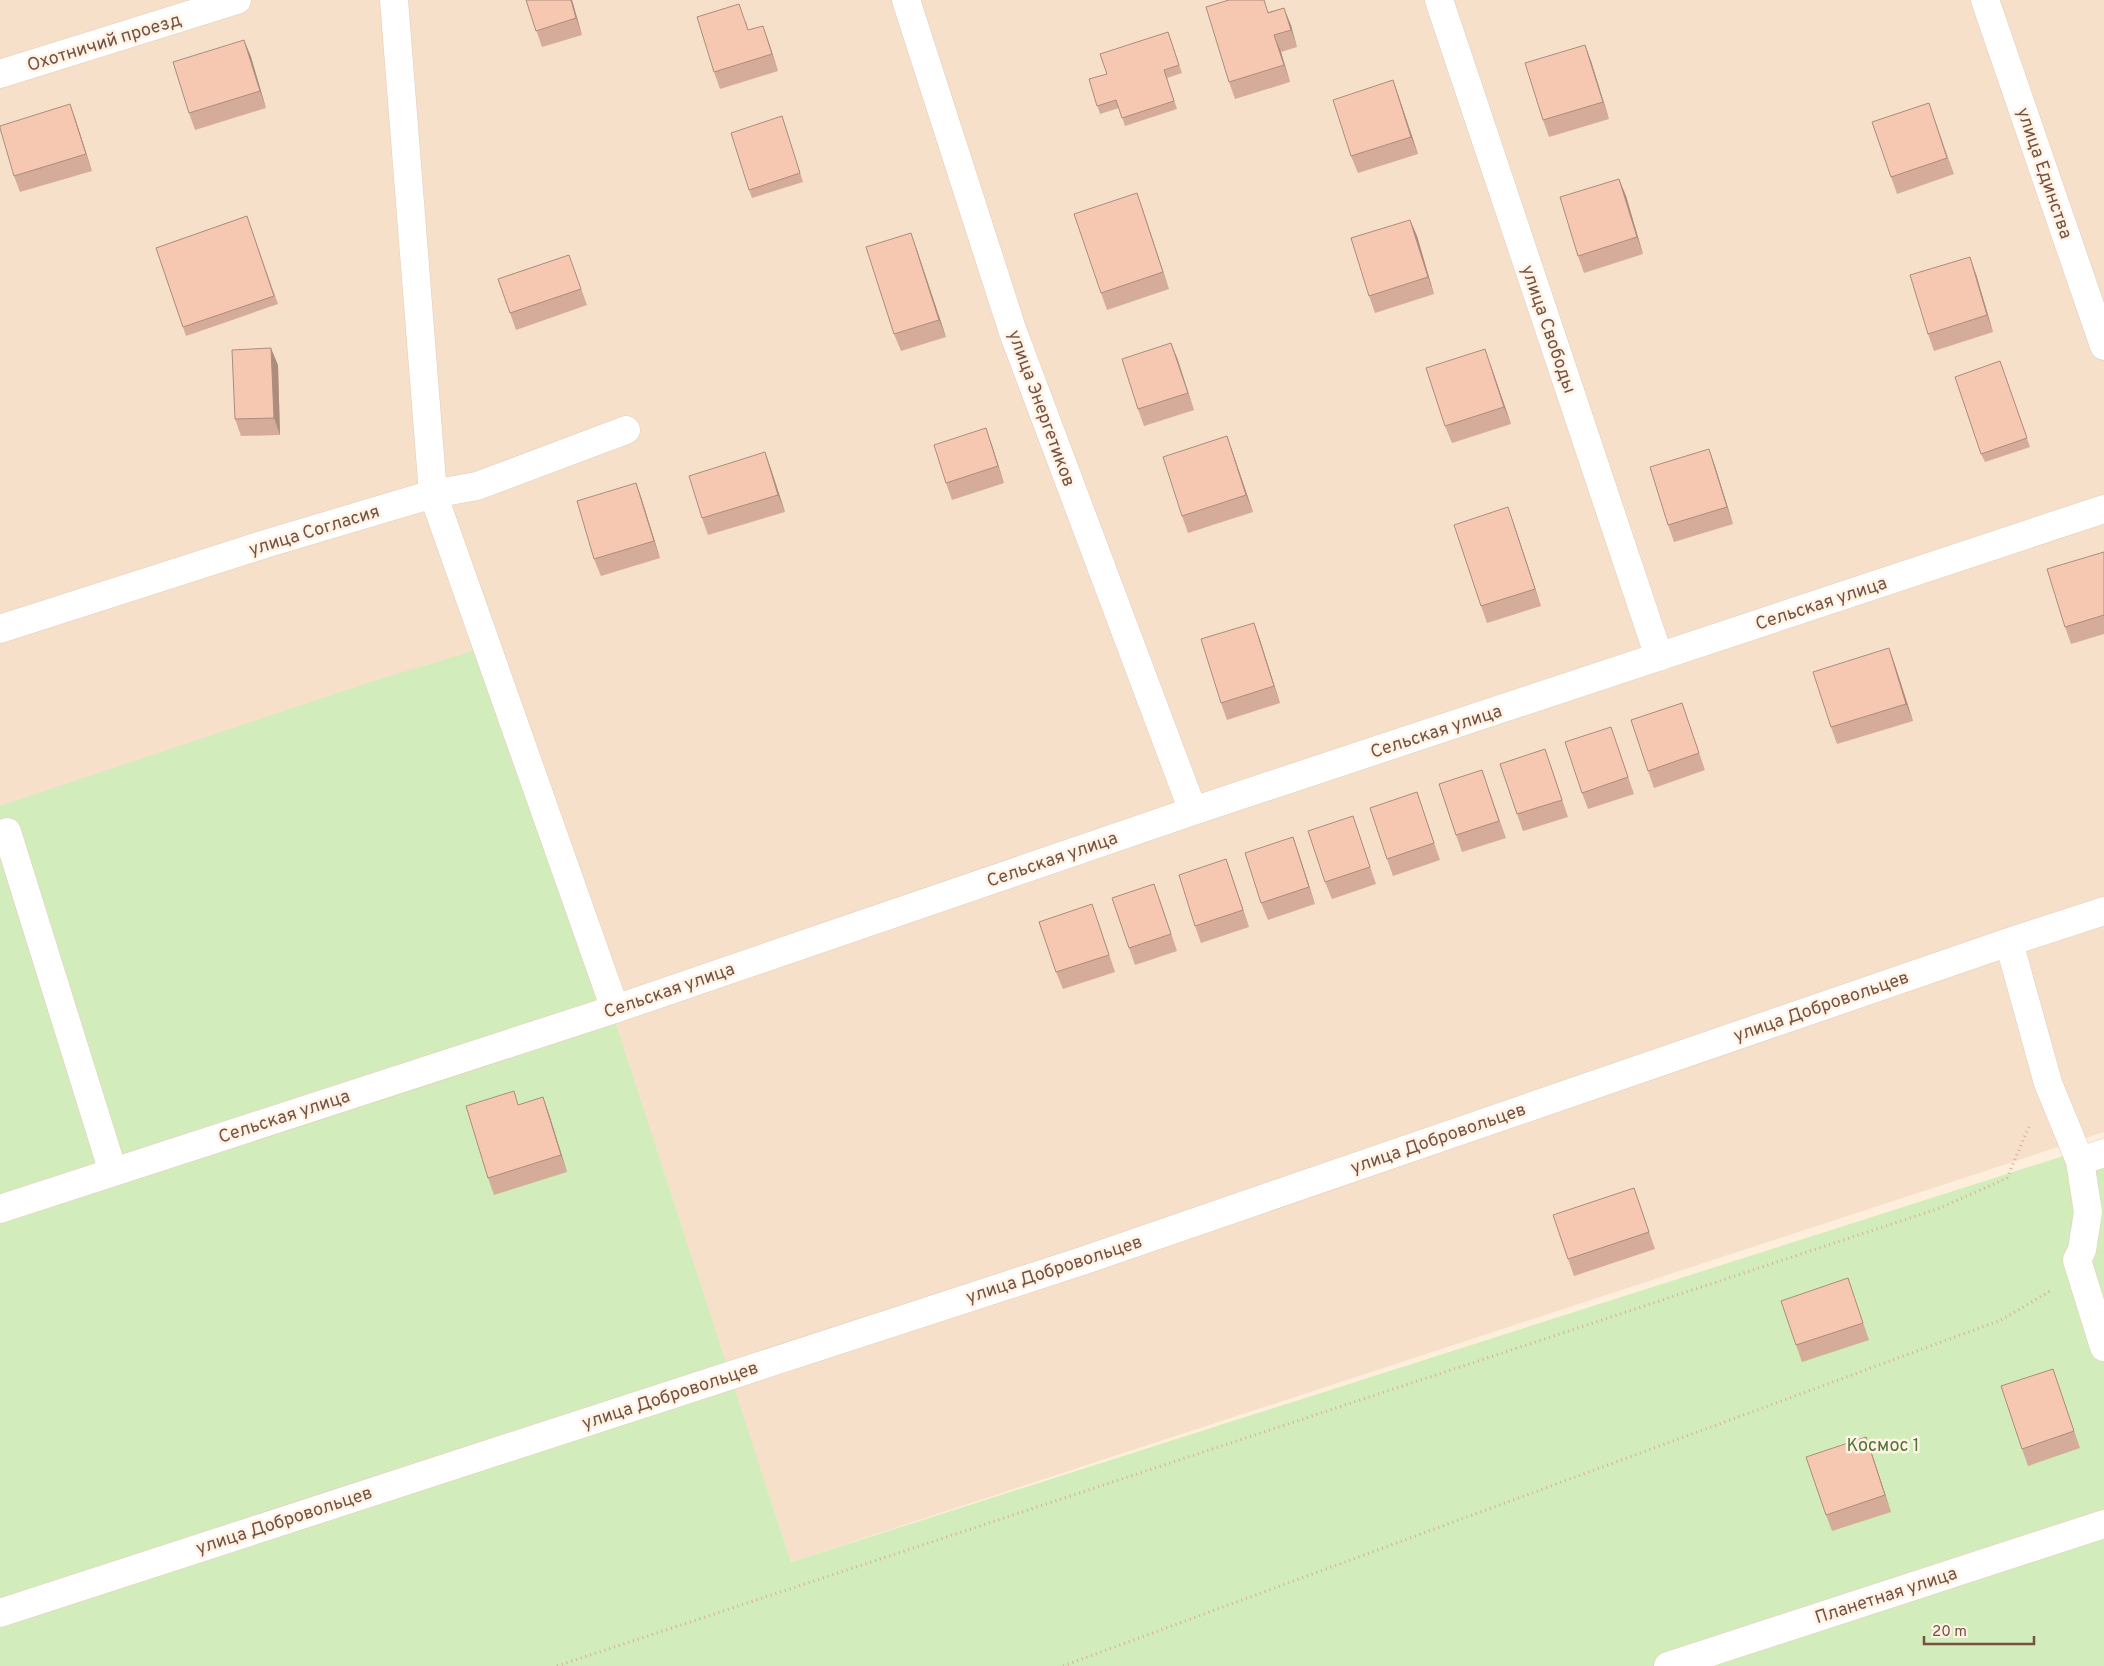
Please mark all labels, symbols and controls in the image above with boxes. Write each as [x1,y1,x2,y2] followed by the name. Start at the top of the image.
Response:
[25,9,184,78] street label: Охотничий проезд
[2010,105,2077,242] street label: улица Единства
[1515,262,1580,397] street label: улица Свободы
[1002,327,1080,490] street label: улица Энергетиков
[246,501,383,562] street label: улица Согласия
[1753,572,1890,637] street label: Сельская улица
[1368,700,1505,765] street label: Сельская улица
[984,827,1121,894] street label: Сельская улица
[601,958,738,1025] street label: Сельская улица
[1731,967,1912,1048] street label: улица Добровольцев
[216,1085,353,1150] street label: Сельская улица
[1348,1099,1529,1180] street label: улица Добровольцев
[963,1231,1146,1310] street label: улица Добровольцев
[579,1357,762,1436] street label: улица Добровольцев
[1846,1435,1920,1458] park label: Космос 1
[193,1482,376,1561] street label: улица Добровольцев
[1812,1563,1961,1630] street label: Планетная улица
[1924,1614,2034,1646] scale bar
[1932,1623,1967,1642] text: 20 m

